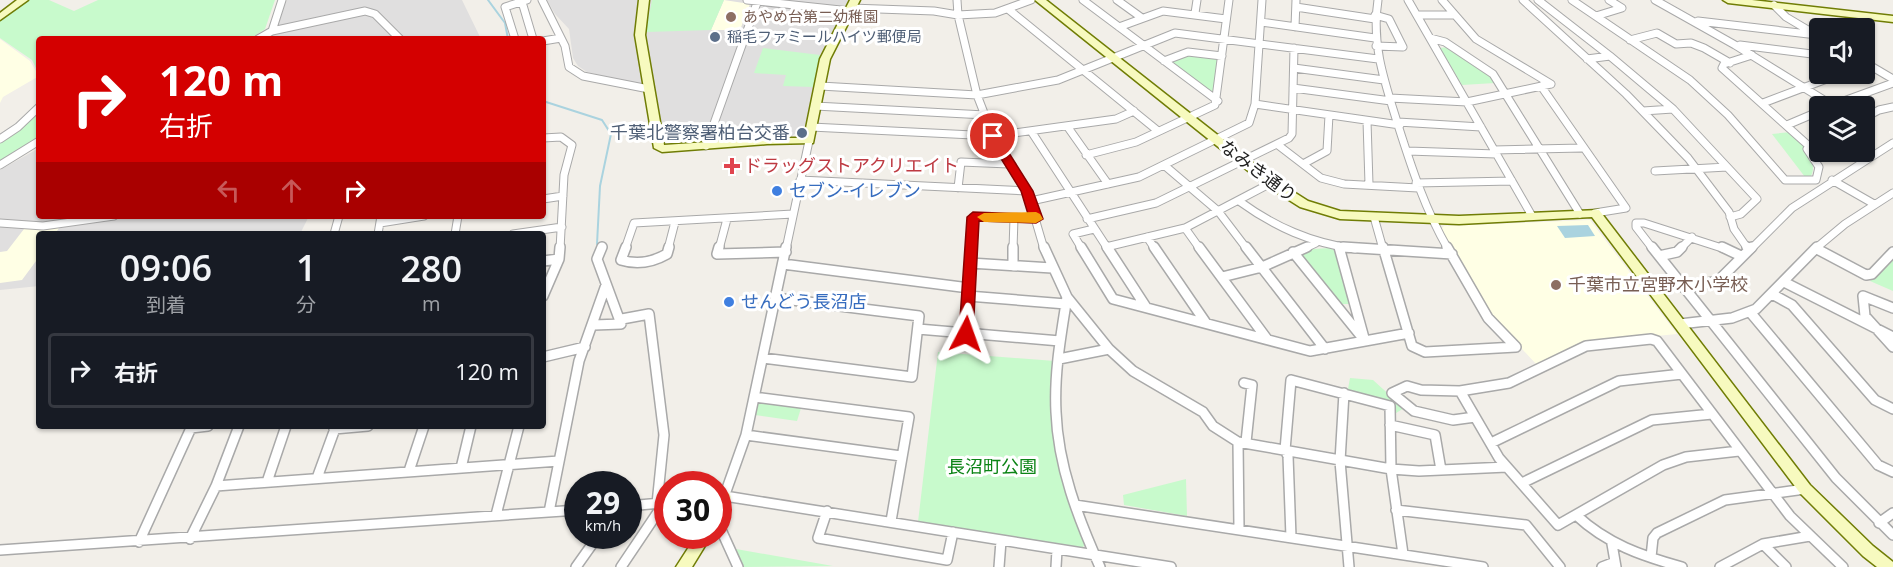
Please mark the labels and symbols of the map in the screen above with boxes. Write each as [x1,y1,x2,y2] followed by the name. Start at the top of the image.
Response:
[743,6,878,26] place label: あやめ台第二幼稚園
[724,10,738,24] marker: あやめ台第二幼稚園
[727,26,922,46] place label: 稲毛ファミールハイツ郵便局
[708,30,722,44] marker: 稲毛ファミールハイツ郵便局
[967,110,1018,161] pin
[610,120,790,144] place label: 千葉北警察署柏台交番
[795,126,809,140] marker: 千葉北警察署柏台交番
[1215,134,1302,207] street label: なみき通り
[744,153,959,177] place label: ドラッグストアクリエイト
[725,159,739,173] marker: ドラッグストアクリエイト
[789,178,921,202] place label: セブン-イレブン
[770,184,784,198] marker: セブン-イレブン
[1568,272,1748,296] place label: 千葉市立宮野木小学校
[1549,278,1563,292] marker: 千葉市立宮野木小学校
[741,289,866,313] place label: せんどう長沼店
[722,295,736,309] marker: せんどう長沼店
[934,302,998,366] position arrow
[947,454,1037,478] park label: 長沼町公園
[654,471,732,549] speed limit sign: 30

